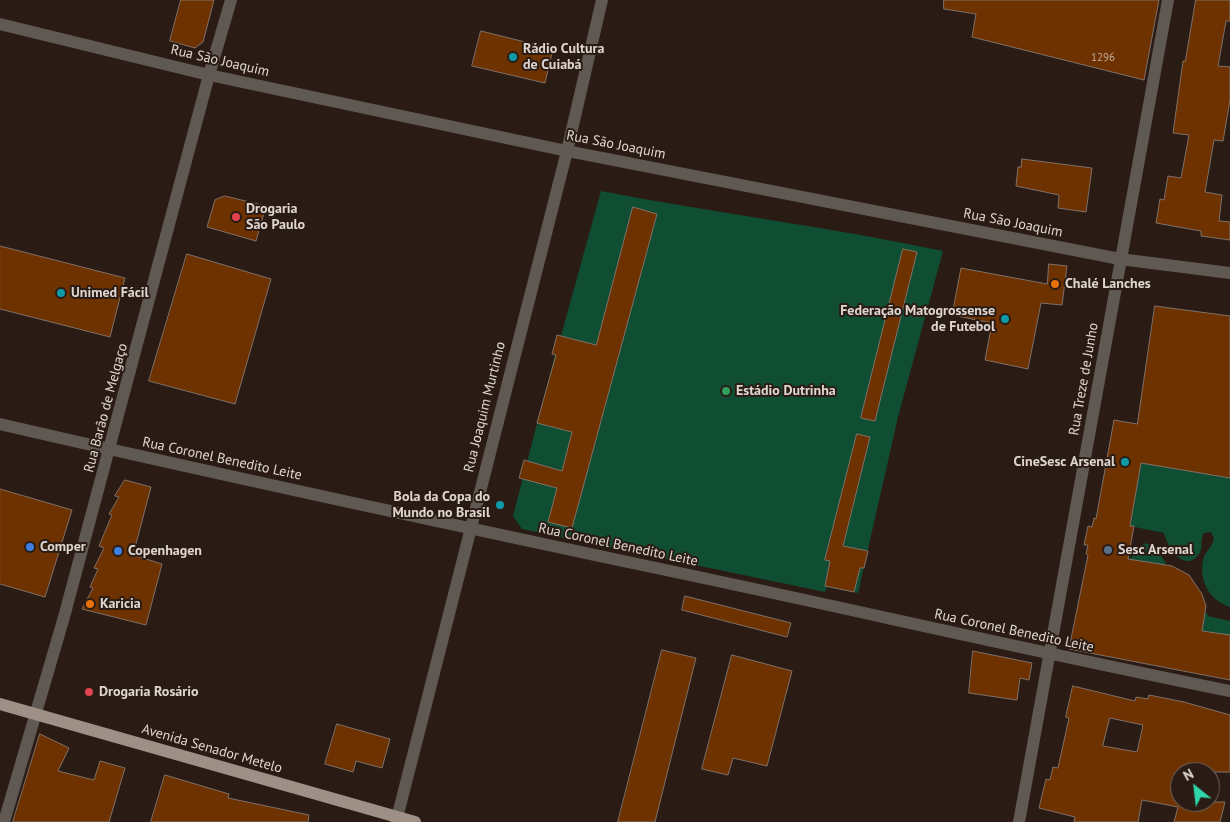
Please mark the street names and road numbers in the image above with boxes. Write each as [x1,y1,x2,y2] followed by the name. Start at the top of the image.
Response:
[169,41,271,81] street label: Rua São Joaquim
[565,127,667,163] street label: Rua São Joaquim
[962,205,1064,241] street label: Rua São Joaquim
[1066,321,1102,437] street label: Rua Treze de Junho
[461,340,509,474] street label: Rua Joaquim Murtinho
[81,342,131,474] street label: Rua Barão de Melgaço
[141,434,303,484] street label: Rua Coronel Benedito Leite
[537,520,699,570] street label: Rua Coronel Benedito Leite
[933,606,1095,656] street label: Rua Coronel Benedito Leite
[140,721,284,777] street label: Avenida Senador Metelo

